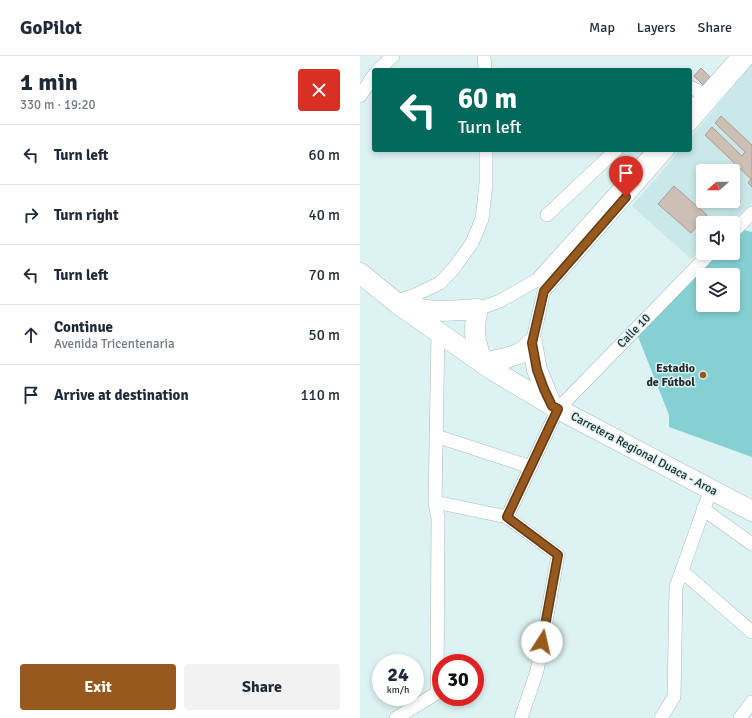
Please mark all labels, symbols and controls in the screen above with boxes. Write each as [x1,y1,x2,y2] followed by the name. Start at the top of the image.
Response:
[20,16,82,40] text: GoPilot
[589,19,615,36] text: Map
[637,19,676,36] text: Layers
[698,19,732,36] text: Share
[20,67,78,97] text: 1 min
[298,69,340,111] button: close
[458,82,517,116] text: 60 m
[392,84,444,136] icon: left
[20,97,96,113] text: 330 m · 19:20
[458,116,521,138] text: Turn left
[20,144,42,166] icon: left
[54,146,108,164] text: Turn left
[309,146,340,164] text: 60 m
[609,156,643,197] pin
[615,162,637,184] icon: arrive
[696,164,740,208] north arrow
[696,164,740,312] map controls
[20,204,42,226] icon: right
[54,206,119,224] text: Turn right
[309,206,340,224] text: 40 m
[696,216,740,260] button: sound
[20,264,42,286] icon: left
[54,266,108,284] text: Turn left
[309,266,340,284] text: 70 m
[696,268,740,312] button: layers
[614,311,654,351] street label: Calle 10
[54,318,113,336] text: Continue
[20,324,42,346] icon: ahead
[309,326,340,344] text: 50 m
[54,336,175,352] text: Avenida Tricentenaria
[646,361,695,390] place label: Estadio de Fútbol
[698,370,708,380] marker: Estadio de Fútbol
[20,384,42,406] icon: arrive
[54,386,189,404] text: Arrive at destination
[300,386,340,404] text: 110 m
[568,409,720,499] street label: Carretera Regional Duaca - Aroa
[521,621,563,663] position arrow
[432,654,484,706] speed limit sign: 30
[387,662,409,687] text: 24
[20,664,176,710] button: Exit
[184,664,340,710] button: Share
[387,684,409,696] text: km/h

